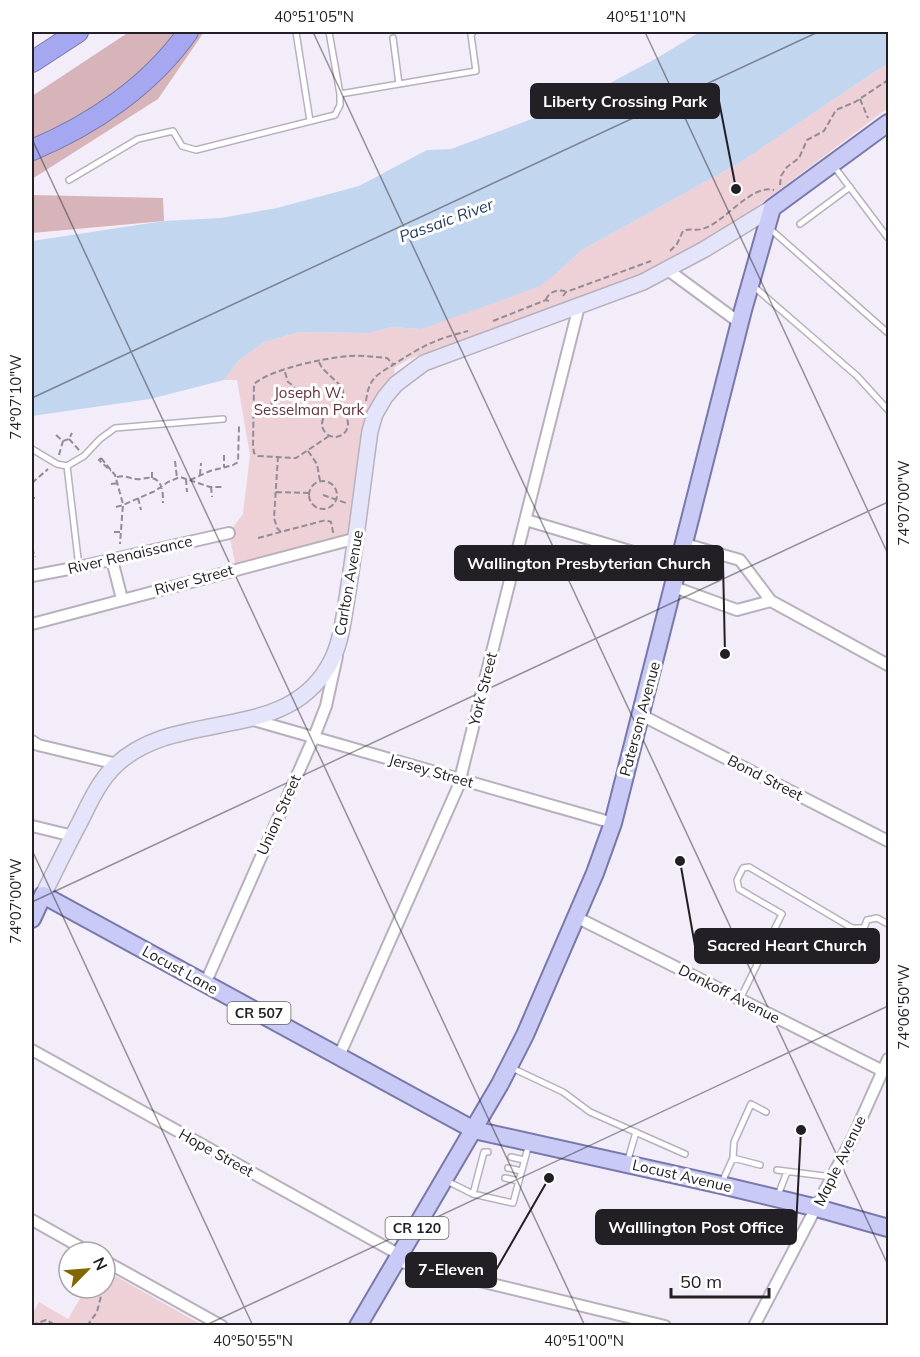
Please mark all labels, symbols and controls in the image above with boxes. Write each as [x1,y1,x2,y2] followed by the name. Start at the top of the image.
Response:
[274,7,354,26] text: 40°51'05"N
[606,7,686,26] text: 40°51'10"N
[531,84,719,118] callout: Liberty Crossing Park
[543,91,708,111] text: Liberty Crossing Park
[396,193,497,246] water label: Passaic River
[6,354,25,440] text: 74°07'10"W
[254,383,365,419] park label: Joseph W. Sesselman Park
[894,460,913,546] text: 74°07'00"W
[330,529,367,637] street label: Carlton Avenue
[66,531,194,578] street label: River Renaissance
[455,546,723,580] callout: Wallington Presbyterian Church
[467,553,711,573] text: Wallington Presbyterian Church
[152,560,235,599] street label: River Street
[464,650,501,729] street label: York Street
[615,659,664,778] street label: Paterson Avenue
[387,749,476,792] street label: Jersey Street
[724,750,806,805] street label: Bond Street
[252,772,305,858] street label: Union Street
[6,858,25,944] text: 74°07'00"W
[695,929,879,963] callout: Sacred Heart Church
[707,935,867,955] text: Sacred Heart Church
[139,941,221,998] street label: Locust Lane
[675,960,783,1027] street label: Dankoff Avenue
[894,964,913,1050] text: 74°06'50"W
[228,1002,290,1024] road number: CR 507
[809,1112,870,1209] street label: Maple Avenue
[176,1124,257,1181] street label: Hope Street
[631,1155,734,1196] street label: Locust Avenue
[596,1210,796,1244] callout: Walllington Post Office
[386,1217,448,1239] road number: CR 120
[608,1217,784,1237] text: Walllington Post Office
[57,1240,117,1300] north arrow
[406,1253,496,1287] callout: 7-Eleven
[89,1254,112,1273] text: N
[418,1259,484,1279] text: 7-Eleven
[671,1261,768,1299] scale bar
[680,1270,722,1293] text: 50 m
[213,1331,293,1350] text: 40°50'55"N
[544,1331,624,1350] text: 40°51'00"N

